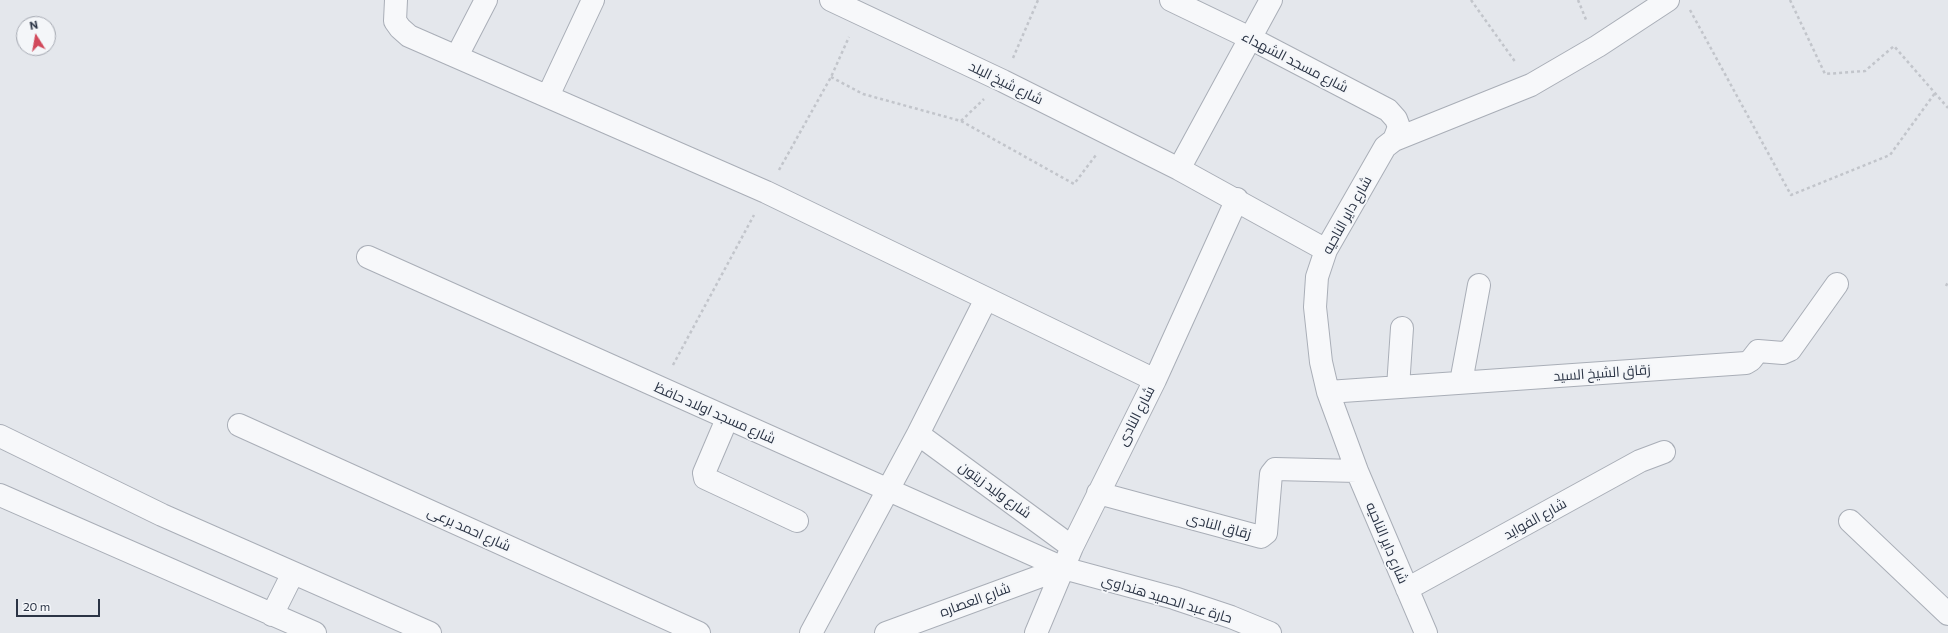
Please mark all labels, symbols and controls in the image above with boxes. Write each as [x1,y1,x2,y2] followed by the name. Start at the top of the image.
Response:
[16,16,56,56] north arrow
[29,18,39,32] text: N
[1239,28,1351,96] street label: شارع مسجد الشهداء
[966,58,1046,108] street label: شارع شيخ البلد
[1319,173,1375,257] street label: شارع داير الناحيه
[1553,361,1651,385] street label: زقاق الشيخ السيد
[652,379,778,447] street label: شارع مسجد اولاد حافظ
[1114,383,1158,449] street label: شارع النادى
[955,458,1035,522] street label: شارع وليد زيتون
[1501,495,1569,543] street label: شارع الفوايد
[1362,500,1412,586] street label: شارع داير الناحيه
[425,503,513,555] street label: شارع احمد برعى
[1185,509,1253,543] street label: زقاق النادى
[1100,571,1234,627] street label: حارة عبد الحميد هنداوي
[937,579,1013,621] street label: شارع العصاره
[18,591,102,617] scale bar
[23,599,50,613] text: 20 m

